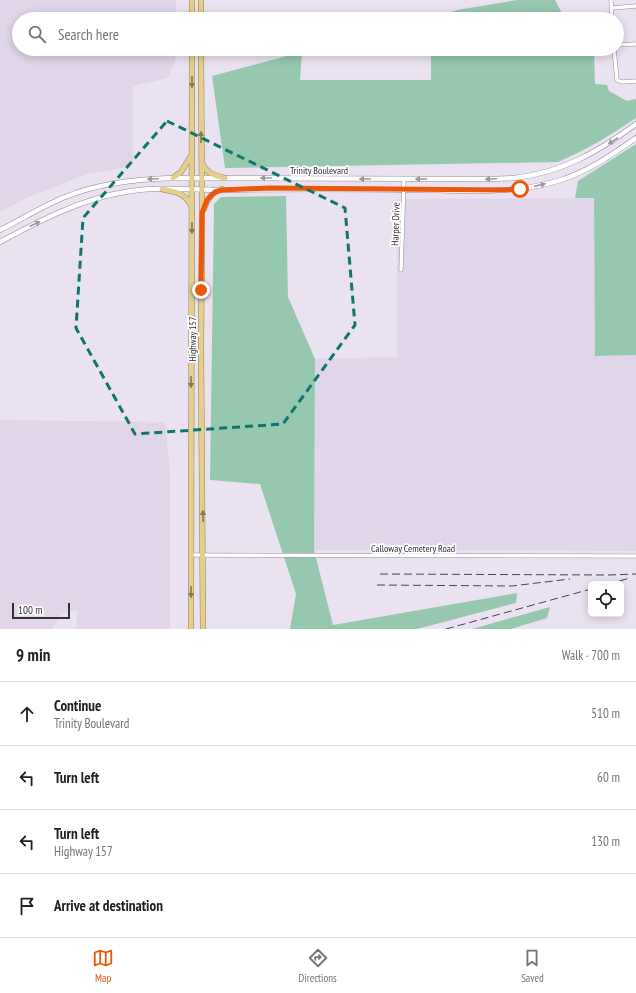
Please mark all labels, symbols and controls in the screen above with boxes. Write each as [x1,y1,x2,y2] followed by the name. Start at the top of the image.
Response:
[12,12,624,56] search box
[26,23,48,45] icon: search
[58,25,119,44] text: Search here
[189,76,195,89] one-way arrow
[198,130,204,143] one-way arrow
[607,137,618,145] one-way arrow
[290,164,348,177] street label: Trinity Boulevard
[147,175,159,182] one-way arrow
[259,175,272,181] one-way arrow
[358,176,371,182] one-way arrow
[414,176,427,182] one-way arrow
[484,176,497,182] one-way arrow
[511,180,529,198] route start
[534,181,547,187] one-way arrow
[388,202,403,246] street label: Harper Drive
[29,221,40,227] one-way arrow
[189,222,195,235] one-way arrow
[192,281,210,299] route end
[186,316,199,362] street label: Highway 157
[188,376,194,389] one-way arrow
[199,510,206,522] one-way arrow
[371,542,455,555] street label: Calloway Cemetery Road
[588,581,624,617] map controls
[588,581,624,617] button: locate
[188,586,194,599] one-way arrow
[12,601,70,620] scale bar
[18,603,42,617] text: 100 m
[16,644,50,666] text: 9 min
[562,647,620,664] text: Walk · 700 m
[54,696,101,715] text: Continue
[16,703,38,725] icon: ahead
[591,705,620,722] text: 510 m
[54,715,129,732] text: Trinity Boulevard
[16,767,38,789] icon: left
[54,768,99,787] text: Turn left
[597,769,620,786] text: 60 m
[54,824,99,843] text: Turn left
[16,831,38,853] icon: left
[591,833,620,850] text: 130 m
[54,843,113,860] text: Highway 157
[16,895,38,917] icon: arrive
[54,896,163,915] text: Arrive at destination
[92,947,114,985] tab: Map
[299,947,337,985] tab: Directions
[521,947,544,985] tab: Saved

